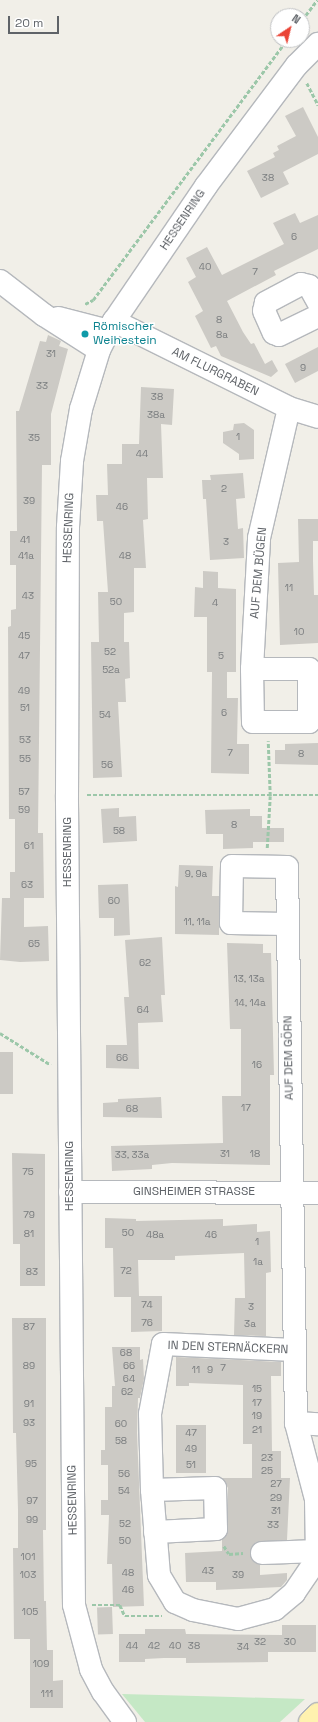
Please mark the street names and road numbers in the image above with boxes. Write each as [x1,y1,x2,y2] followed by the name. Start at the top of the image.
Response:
[157,187,209,253] street label: HESSENRING
[169,345,261,399] street label: AM FLURGRABEN
[61,493,77,563] street label: HESSENRING
[248,527,270,619] street label: AUF DEM BÜGEN
[61,817,75,887] street label: HESSENRING
[281,1016,297,1100] street label: AUF DEM GÖRN
[63,1141,77,1211] street label: HESSENRING
[133,1185,255,1199] street label: GINSHEIMER STRASSE
[167,1339,289,1357] street label: IN DEN STERNÄCKERN
[65,1465,81,1535] street label: HESSENRING

